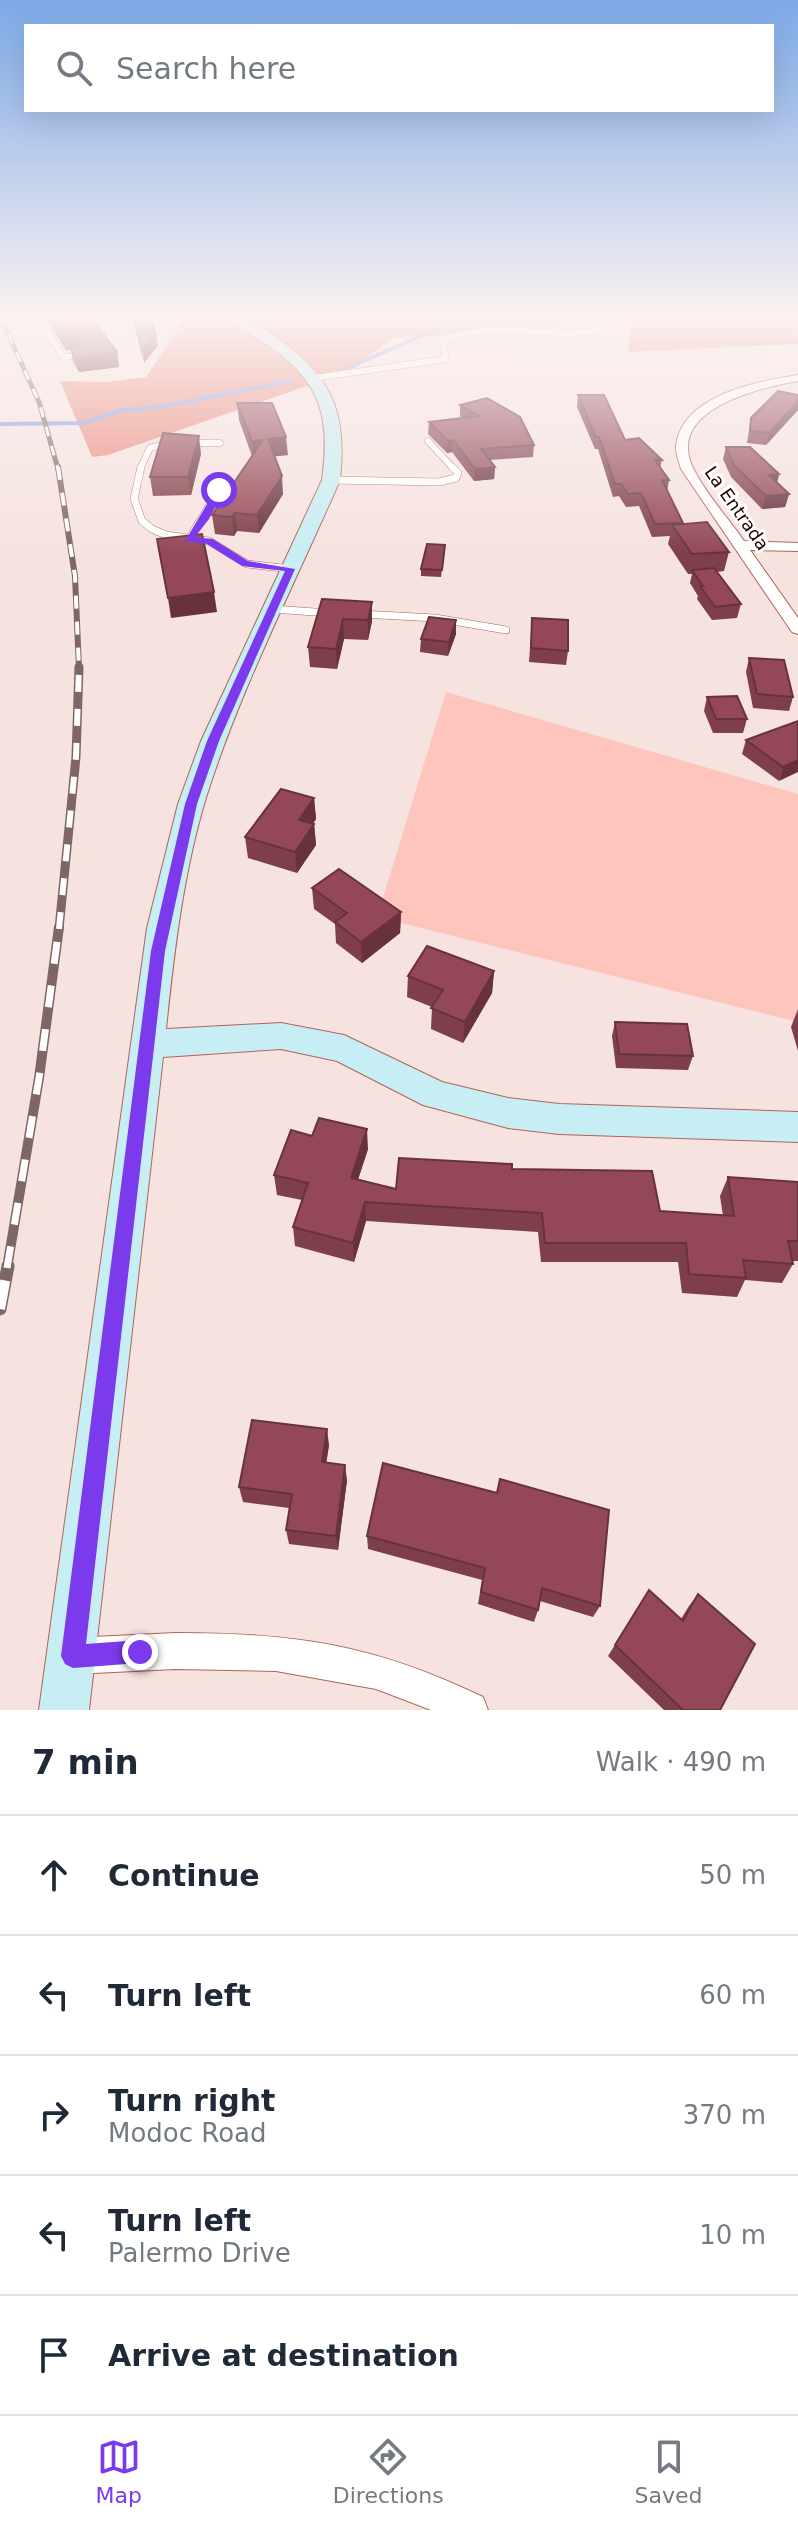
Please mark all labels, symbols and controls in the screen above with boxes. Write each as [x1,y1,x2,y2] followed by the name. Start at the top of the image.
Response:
[24,24,774,112] search box
[52,46,96,90] icon: search
[116,51,296,86] text: Search here
[700,462,774,554] street label: La Entrada
[201,472,237,508] route start
[122,1634,158,1670] route end
[32,1742,139,1782] text: 7 min
[596,1747,766,1777] text: Walk · 490 m
[32,1853,76,1897] icon: ahead
[108,1858,260,1893] text: Continue
[699,1860,766,1890] text: 50 m
[32,1973,76,2017] icon: left
[108,1978,251,2013] text: Turn left
[699,1980,766,2010] text: 60 m
[108,2083,275,2118] text: Turn right
[32,2093,76,2137] icon: right
[683,2100,766,2130] text: 370 m
[108,2118,267,2148] text: Modoc Road
[108,2203,251,2238] text: Turn left
[32,2213,76,2257] icon: left
[699,2220,766,2250] text: 10 m
[108,2238,291,2268] text: Palermo Drive
[32,2333,76,2377] icon: arrive
[108,2338,459,2373] text: Arrive at destination
[95,2435,142,2508] tab: Map
[333,2435,444,2508] tab: Directions
[635,2435,703,2508] tab: Saved

